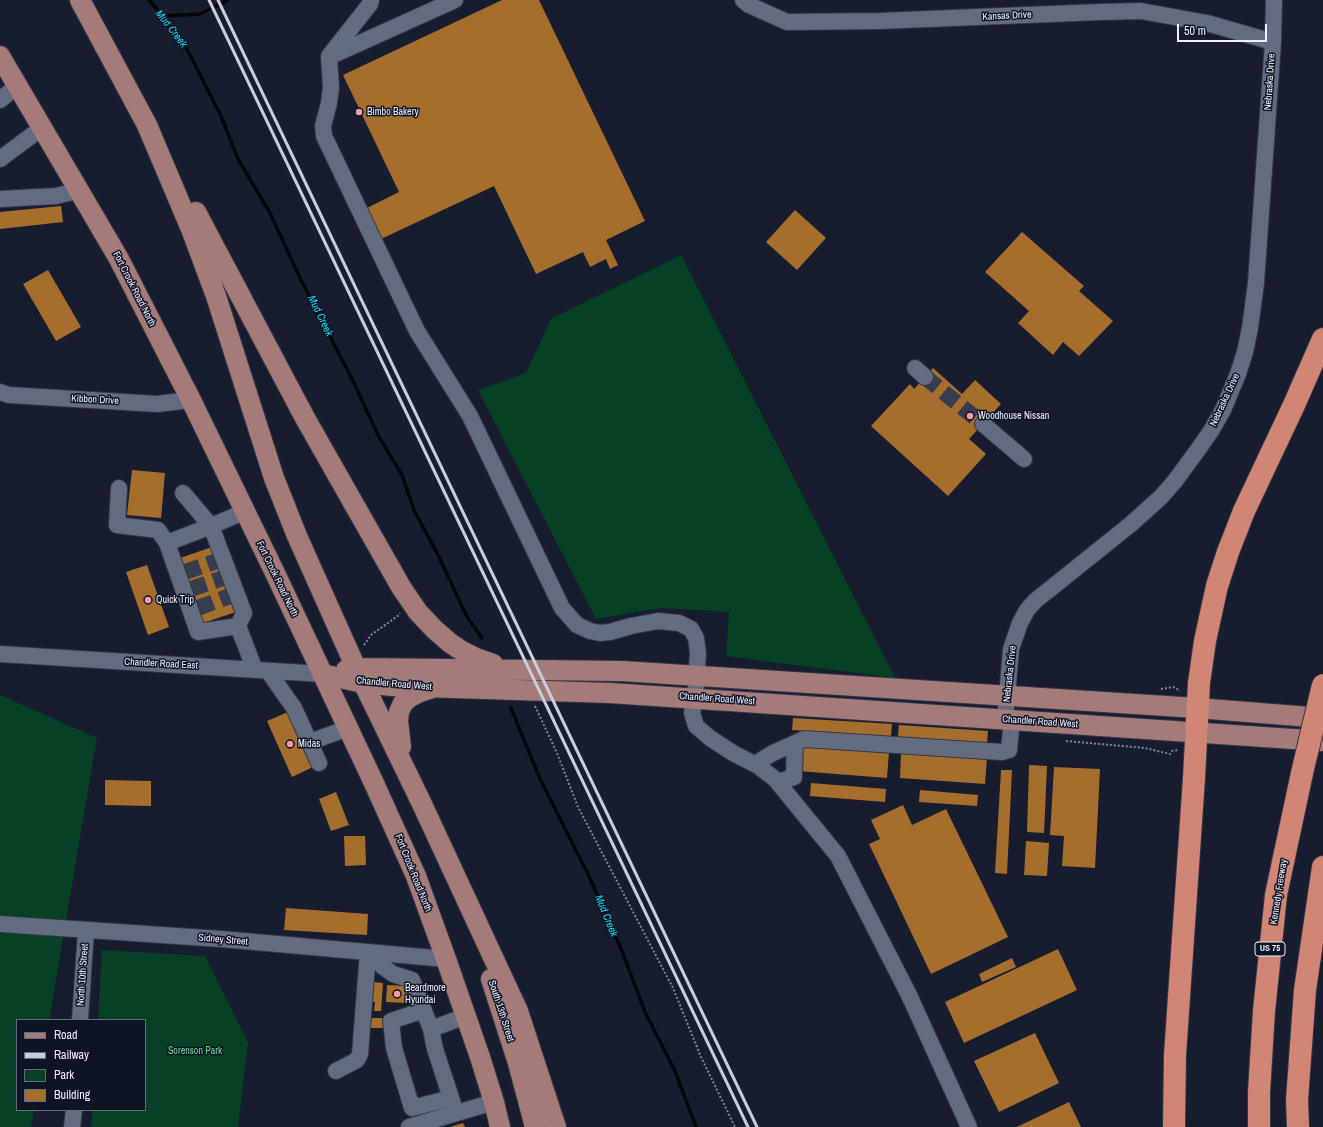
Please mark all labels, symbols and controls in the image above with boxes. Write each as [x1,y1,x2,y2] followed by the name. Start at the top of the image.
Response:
[152,8,190,50] water label: Mud Creek
[982,9,1032,23] street label: Kansas Drive
[1179,16,1269,42] scale bar
[1184,23,1206,39] text: 50 m
[1262,53,1278,111] street label: Nebraska Drive
[367,106,418,118] place label: Bimbo Bakery
[354,107,364,117] marker: Bimbo Bakery
[110,250,158,328] street label: Fort Crook Road North
[304,293,336,339] water label: Mud Creek
[1208,372,1242,428] street label: Nebraska Drive
[71,393,119,407] street label: Kibbon Drive
[978,410,1049,422] place label: Woodhouse Nissan
[965,411,975,421] marker: Woodhouse Nissan
[254,539,300,619] street label: Fort Crook Road North
[156,594,194,606] place label: Quick Trip
[143,595,153,605] marker: Quick Trip
[1001,645,1019,703] street label: Nebraska Drive
[124,656,198,672] street label: Chandler Road East
[356,675,432,693] street label: Chandler Road West
[679,690,755,708] street label: Chandler Road West
[1002,713,1078,731] street label: Chandler Road West
[298,738,320,750] place label: Midas
[285,739,295,749] marker: Midas
[392,832,434,914] street label: Fort Crook Road North
[1268,858,1290,926] street label: Kennedy Freeway
[592,893,620,939] water label: Mud Creek
[198,932,248,948] street label: Sidney Street
[1255,942,1285,956] road number: US 75
[75,943,91,1007] street label: North 10th Street
[485,979,517,1043] street label: South 13th Street
[405,982,446,1006] place label: Beardmore Hyundai
[392,989,402,999] marker: Beardmore Hyundai
[16,1019,146,1111] legend
[54,1027,78,1043] text: Road
[168,1045,222,1057] park label: Sorenson Park
[54,1047,89,1063] text: Railway
[54,1067,74,1083] text: Park
[54,1087,90,1103] text: Building

